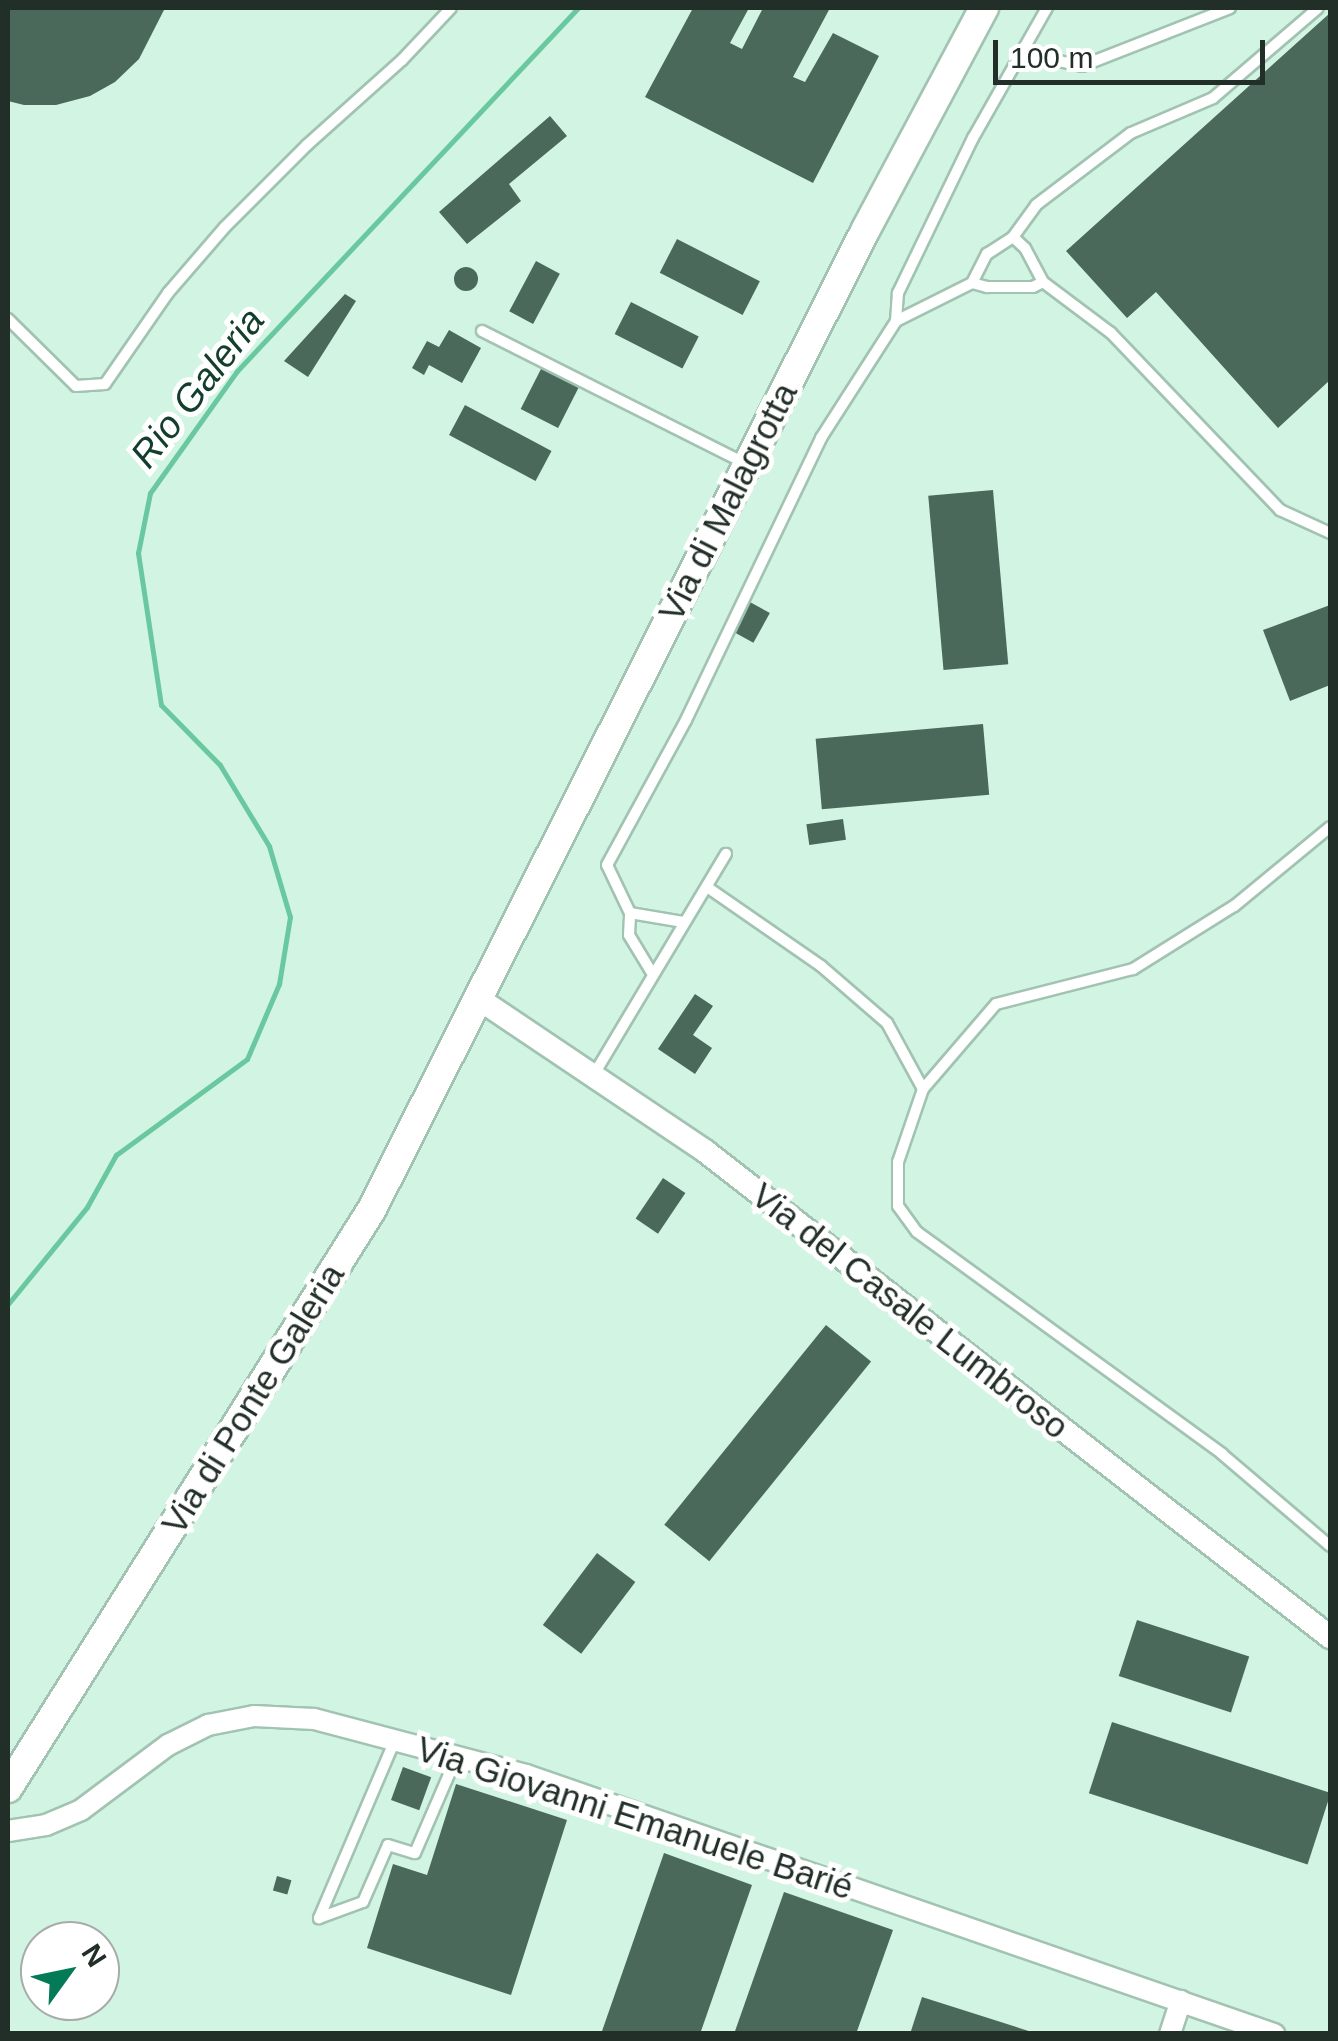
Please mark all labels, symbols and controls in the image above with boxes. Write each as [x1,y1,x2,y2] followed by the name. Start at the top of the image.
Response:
[998,20,1270,82] scale bar
[1010,41,1093,74] text: 100 m
[122,299,274,477] water label: Rio Galeria
[650,376,806,628] street label: Via di Malagrotta
[743,1174,1077,1448] street label: Via del Casale Lumbroso
[153,1256,353,1542] street label: Via di Ponte Galeria
[411,1727,859,1909] street label: Via Giovanni Emanuele Barié
[20,1921,120,2021] north arrow
[75,1939,112,1972] text: N

